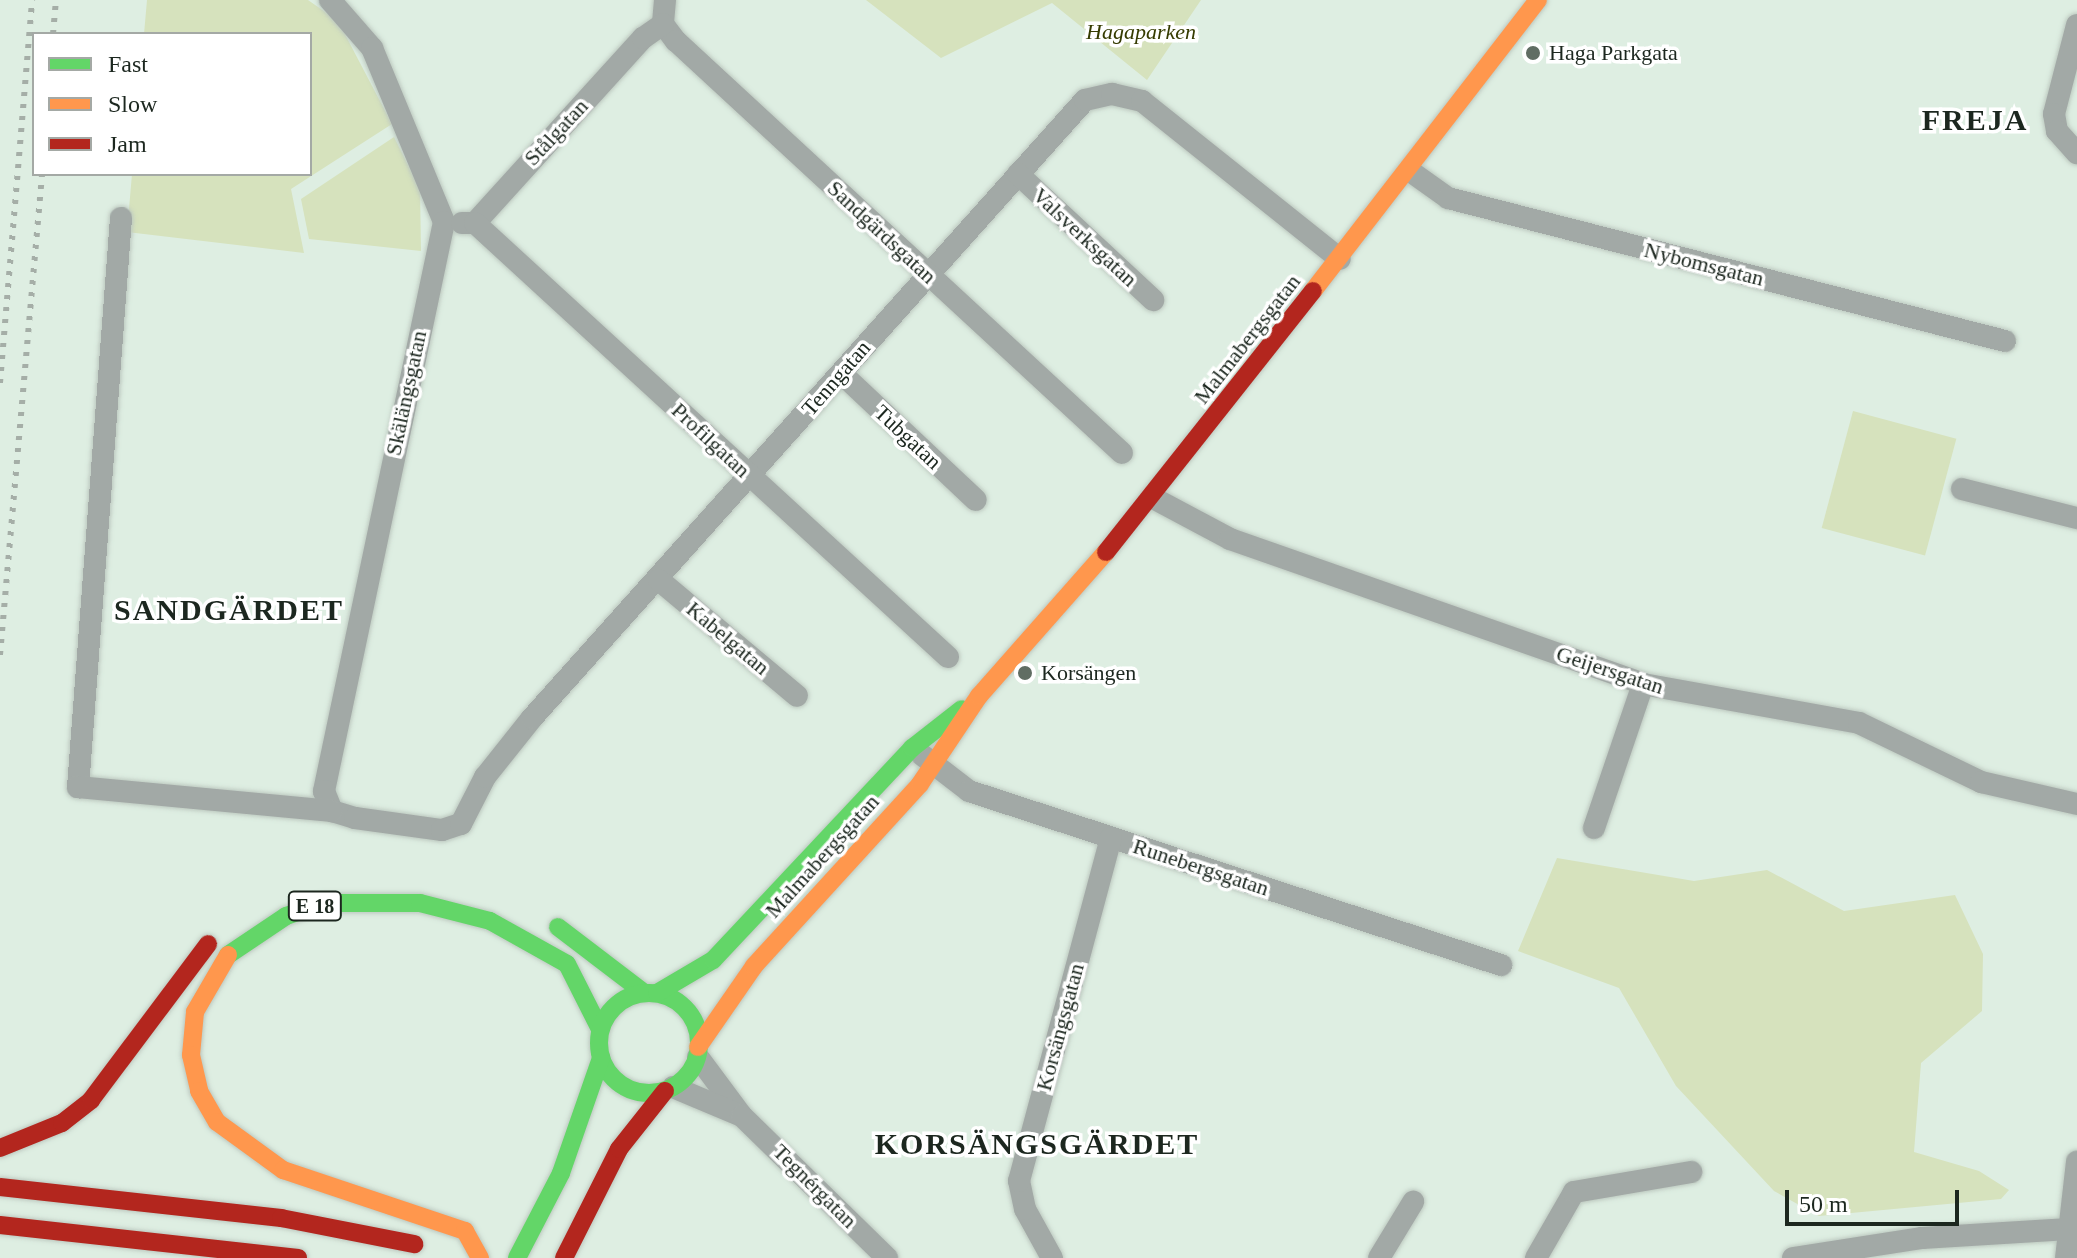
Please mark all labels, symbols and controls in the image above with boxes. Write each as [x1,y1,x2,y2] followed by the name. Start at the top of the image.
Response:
[1086,19,1196,45] park label: Hagaparken
[32,32,312,176] legend
[1549,40,1678,66] place label: Haga Parkgata
[1524,44,1542,62] marker: Haga Parkgata
[108,51,148,77] text: Fast
[108,91,157,117] text: Slow
[518,93,594,171] street label: Stålgatan
[1922,102,2028,138] district label: FREJA
[108,131,147,157] text: Jam
[822,175,942,289] street label: Sandgärdsgatan
[1027,182,1143,292] street label: Valsverksgatan
[1642,236,1766,292] street label: Nybomsgatan
[1188,269,1306,409] street label: Malmabergsgatan
[380,328,432,458] street label: Skälängsgatan
[796,335,876,421] street label: Tenngatan
[666,397,756,483] street label: Profilgatan
[869,399,947,475] street label: Tubgatan
[114,592,344,628] district label: SANDGÄRDET
[681,596,775,680] street label: Kabelgatan
[1553,640,1667,700] street label: Geijersgatan
[1041,660,1136,686] place label: Korsängen
[1016,664,1034,682] marker: Korsängen
[760,789,884,923] street label: Malmabergsgatan
[1130,833,1272,901] street label: Runebergsgatan
[287,890,343,922] road number: E 18
[1030,960,1090,1094] street label: Korsängsgatan
[875,1126,1199,1162] district label: KORSÄNGSGÄRDET
[767,1138,863,1234] street label: Tegnérgatan
[1789,1174,1963,1224] scale bar
[1799,1191,1848,1217] text: 50 m

